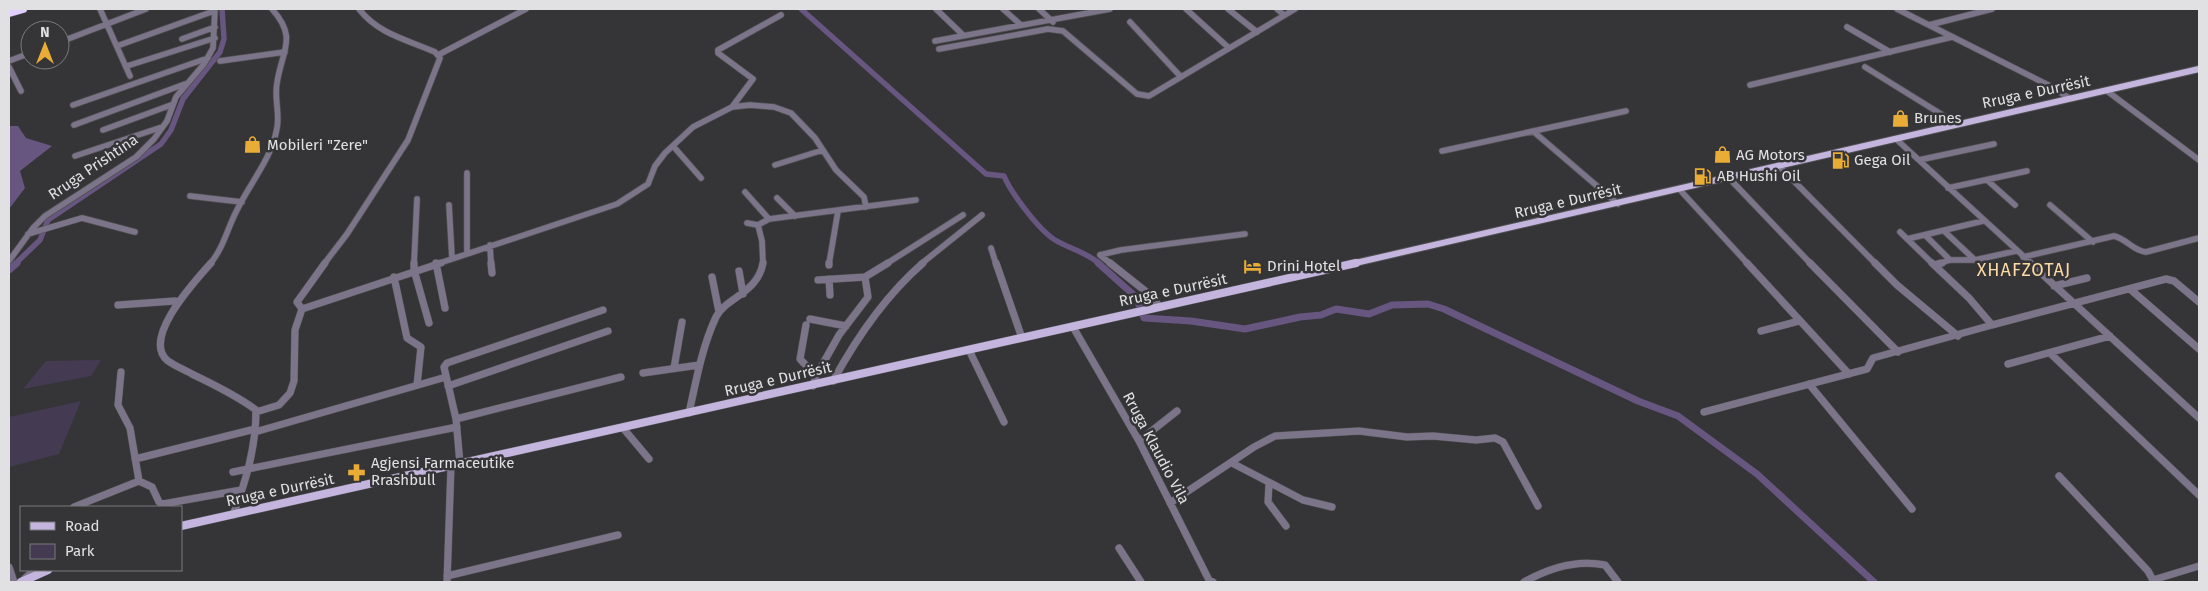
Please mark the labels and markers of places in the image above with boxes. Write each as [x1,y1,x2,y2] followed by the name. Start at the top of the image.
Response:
[1890,108,1910,128] shop icon: Brunes
[1914,109,1962,127] place label: Brunes
[243,135,263,155] shop icon: Mobileri "Zere"
[267,136,368,154] place label: Mobileri "Zere"
[1712,145,1732,165] shop icon: AG Motors
[1736,146,1805,164] place label: AG Motors
[1830,150,1850,170] fuel station icon: Gega Oil
[1854,151,1911,169] place label: Gega Oil
[1693,166,1713,186] fuel station icon: AB Hushi Oil
[1717,167,1801,185] place label: AB Hushi Oil
[1243,256,1263,276] hotel icon: Drini Hotel
[1267,257,1341,275] place label: Drini Hotel
[371,454,514,489] place label: Agjensi Farmaceutike Rrashbull
[347,462,367,482] pharmacy icon: Agjensi Farmaceutike Rrashbull

